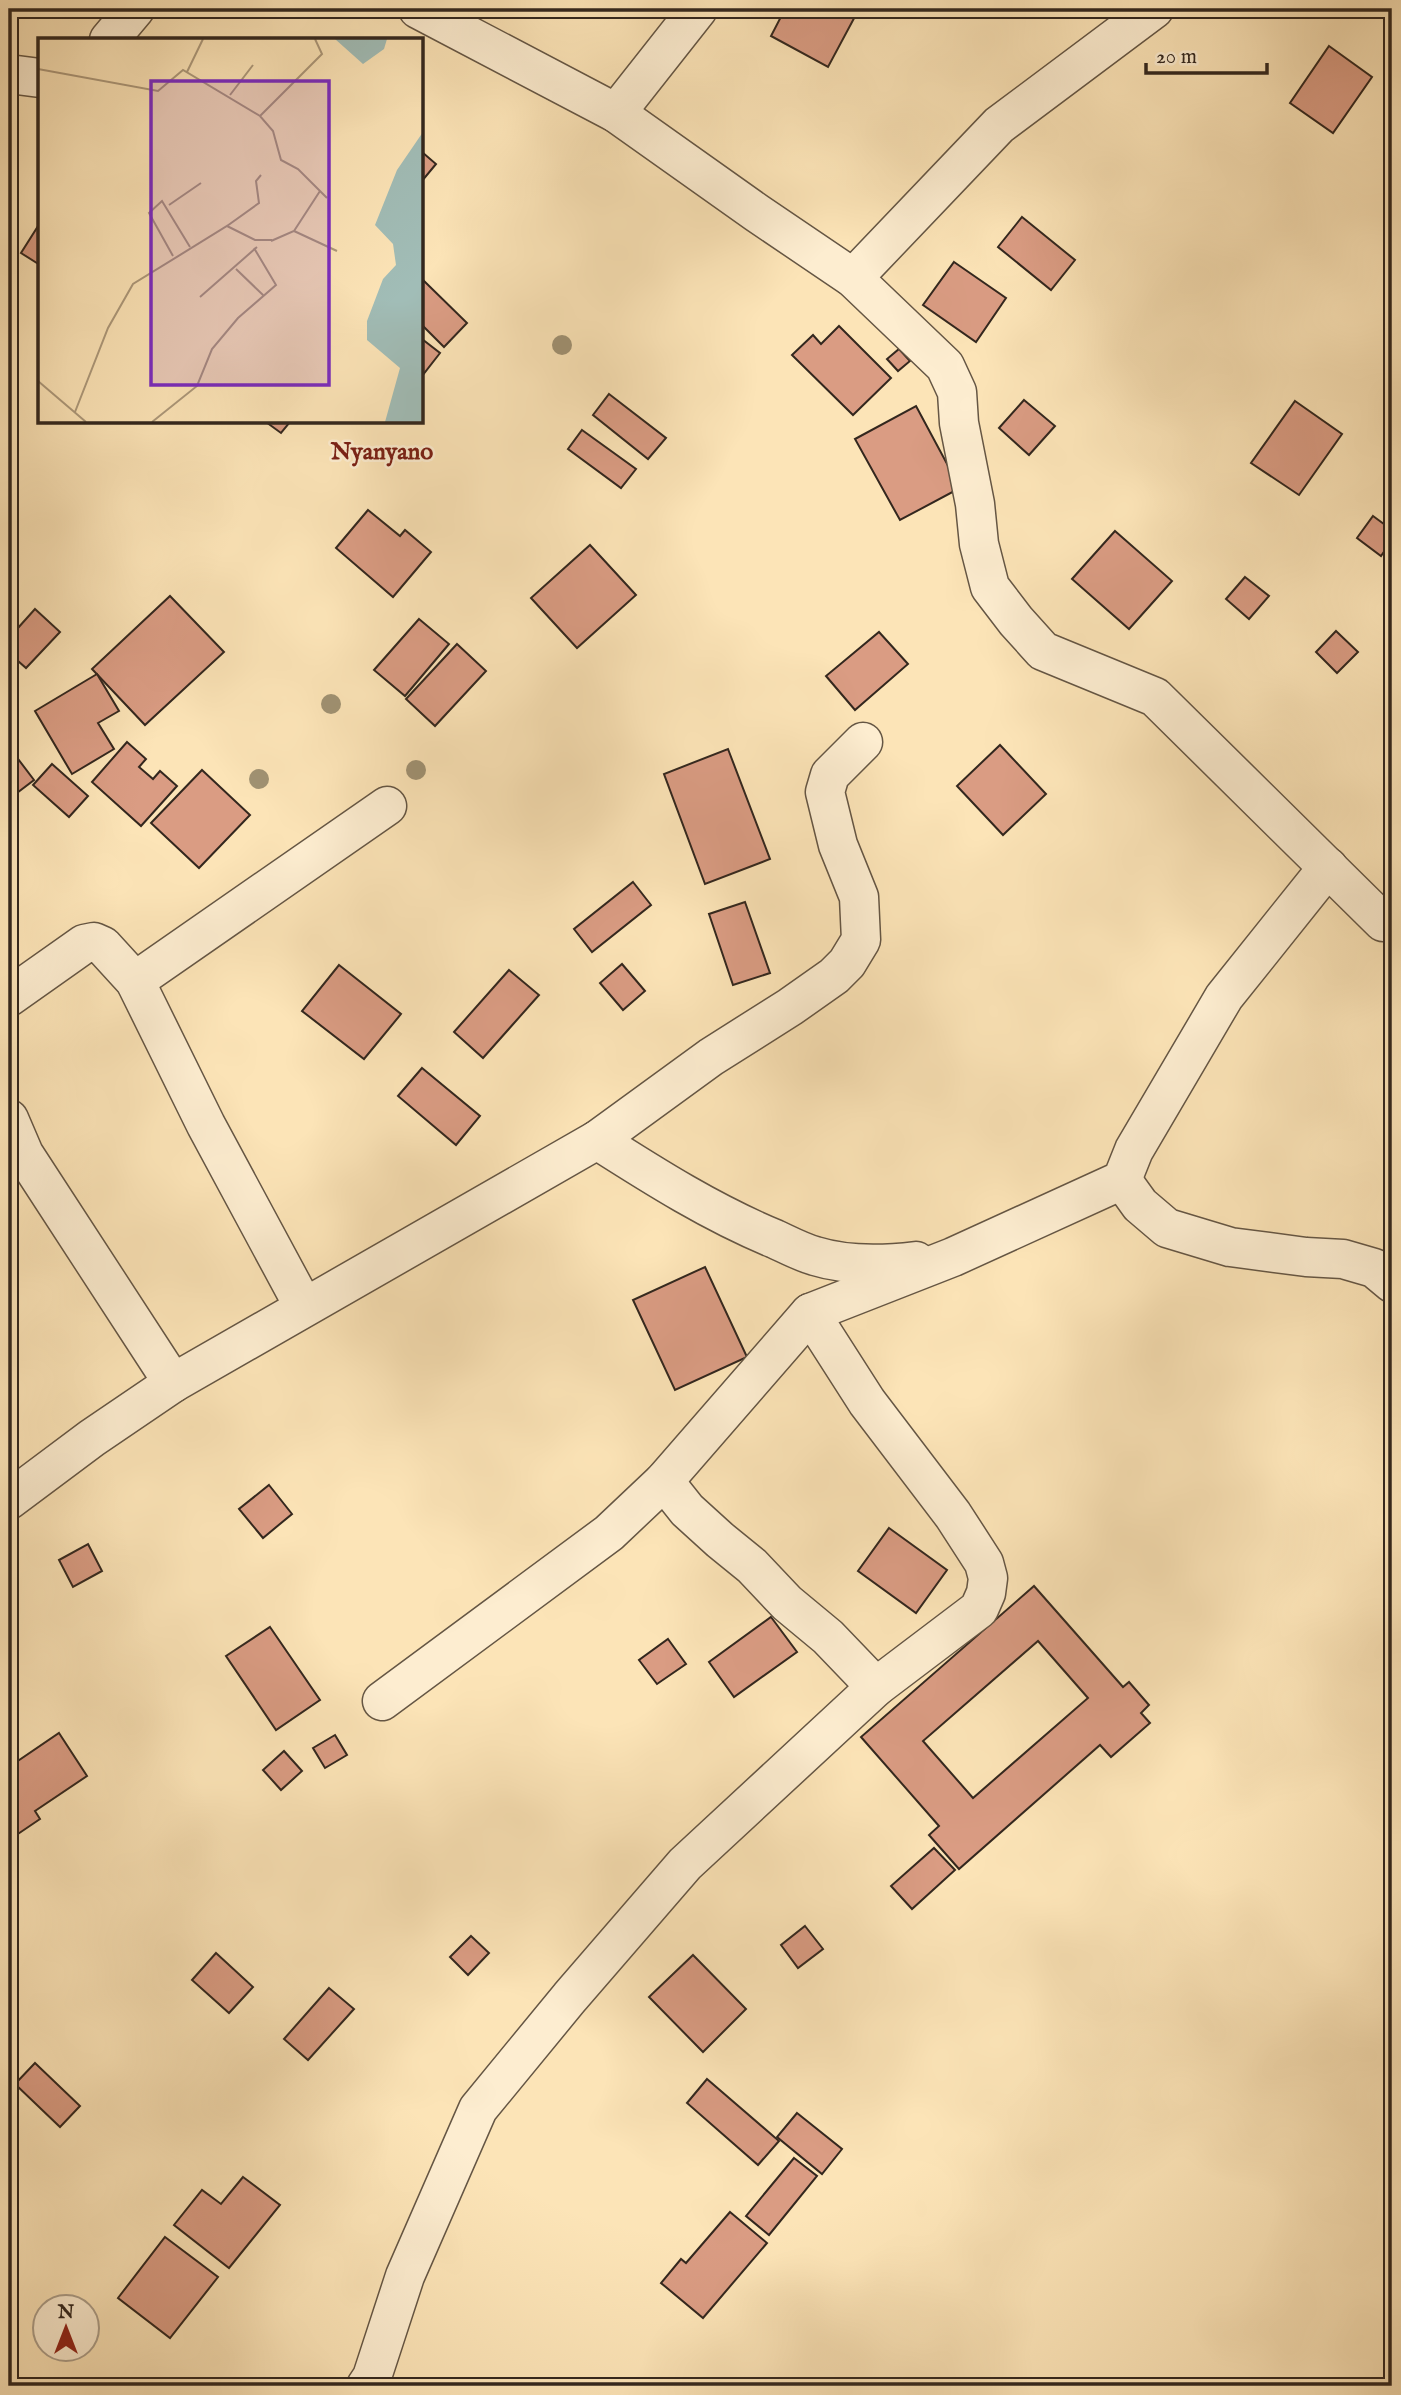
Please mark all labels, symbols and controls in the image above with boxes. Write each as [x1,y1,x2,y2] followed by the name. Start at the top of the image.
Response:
[1146,32,1266,76] scale bar
[38,38,424,424] inset map
[1156,44,1197,71] text: 20 m
[330,437,433,468] district label: Nyanyano
[32,2294,102,2364] north arrow
[57,2301,75,2325] text: N

